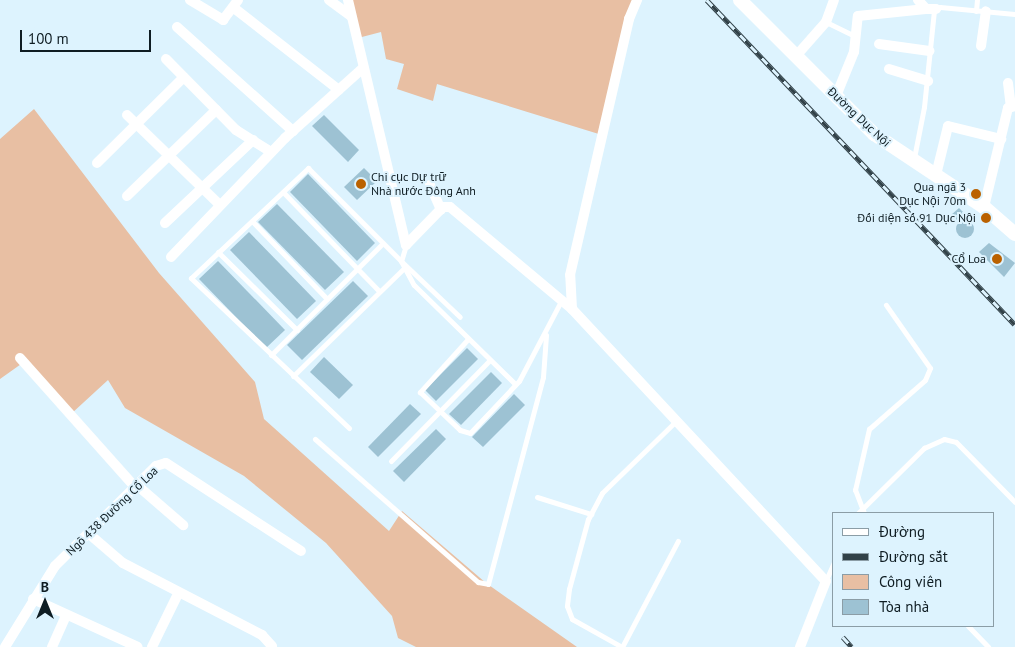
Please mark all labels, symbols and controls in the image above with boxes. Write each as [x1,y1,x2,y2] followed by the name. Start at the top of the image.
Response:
[22,20,154,52] scale bar
[28,29,69,48] text: 100 m
[824,84,894,150] street label: Đường Dục Nội
[371,170,477,198] place label: Chi cục Dự trữ Nhà nước Đông Anh
[355,178,367,190] marker: Chi cục Dự trữ Nhà nước Đông Anh
[899,180,966,208] place label: Qua ngã 3 Dục Nội 70m
[970,188,982,200] marker: Qua ngã 3 Dục Nội 70m
[857,211,976,225] place label: Đối diện số 91 Dục Nội
[980,212,992,224] marker: Đối diện số 91 Dục Nội
[951,252,986,266] place label: Cổ Loa
[990,252,1004,266] marker: Cổ Loa
[63,464,161,558] street label: Ngõ 438 Đường Cổ Loa
[832,512,995,627] legend
[879,522,925,541] text: Đường
[879,547,948,566] text: Đường sắt
[879,572,942,591] text: Công viên
[20,577,70,627] north arrow
[41,578,49,596] text: B
[879,597,929,616] text: Tòa nhà

